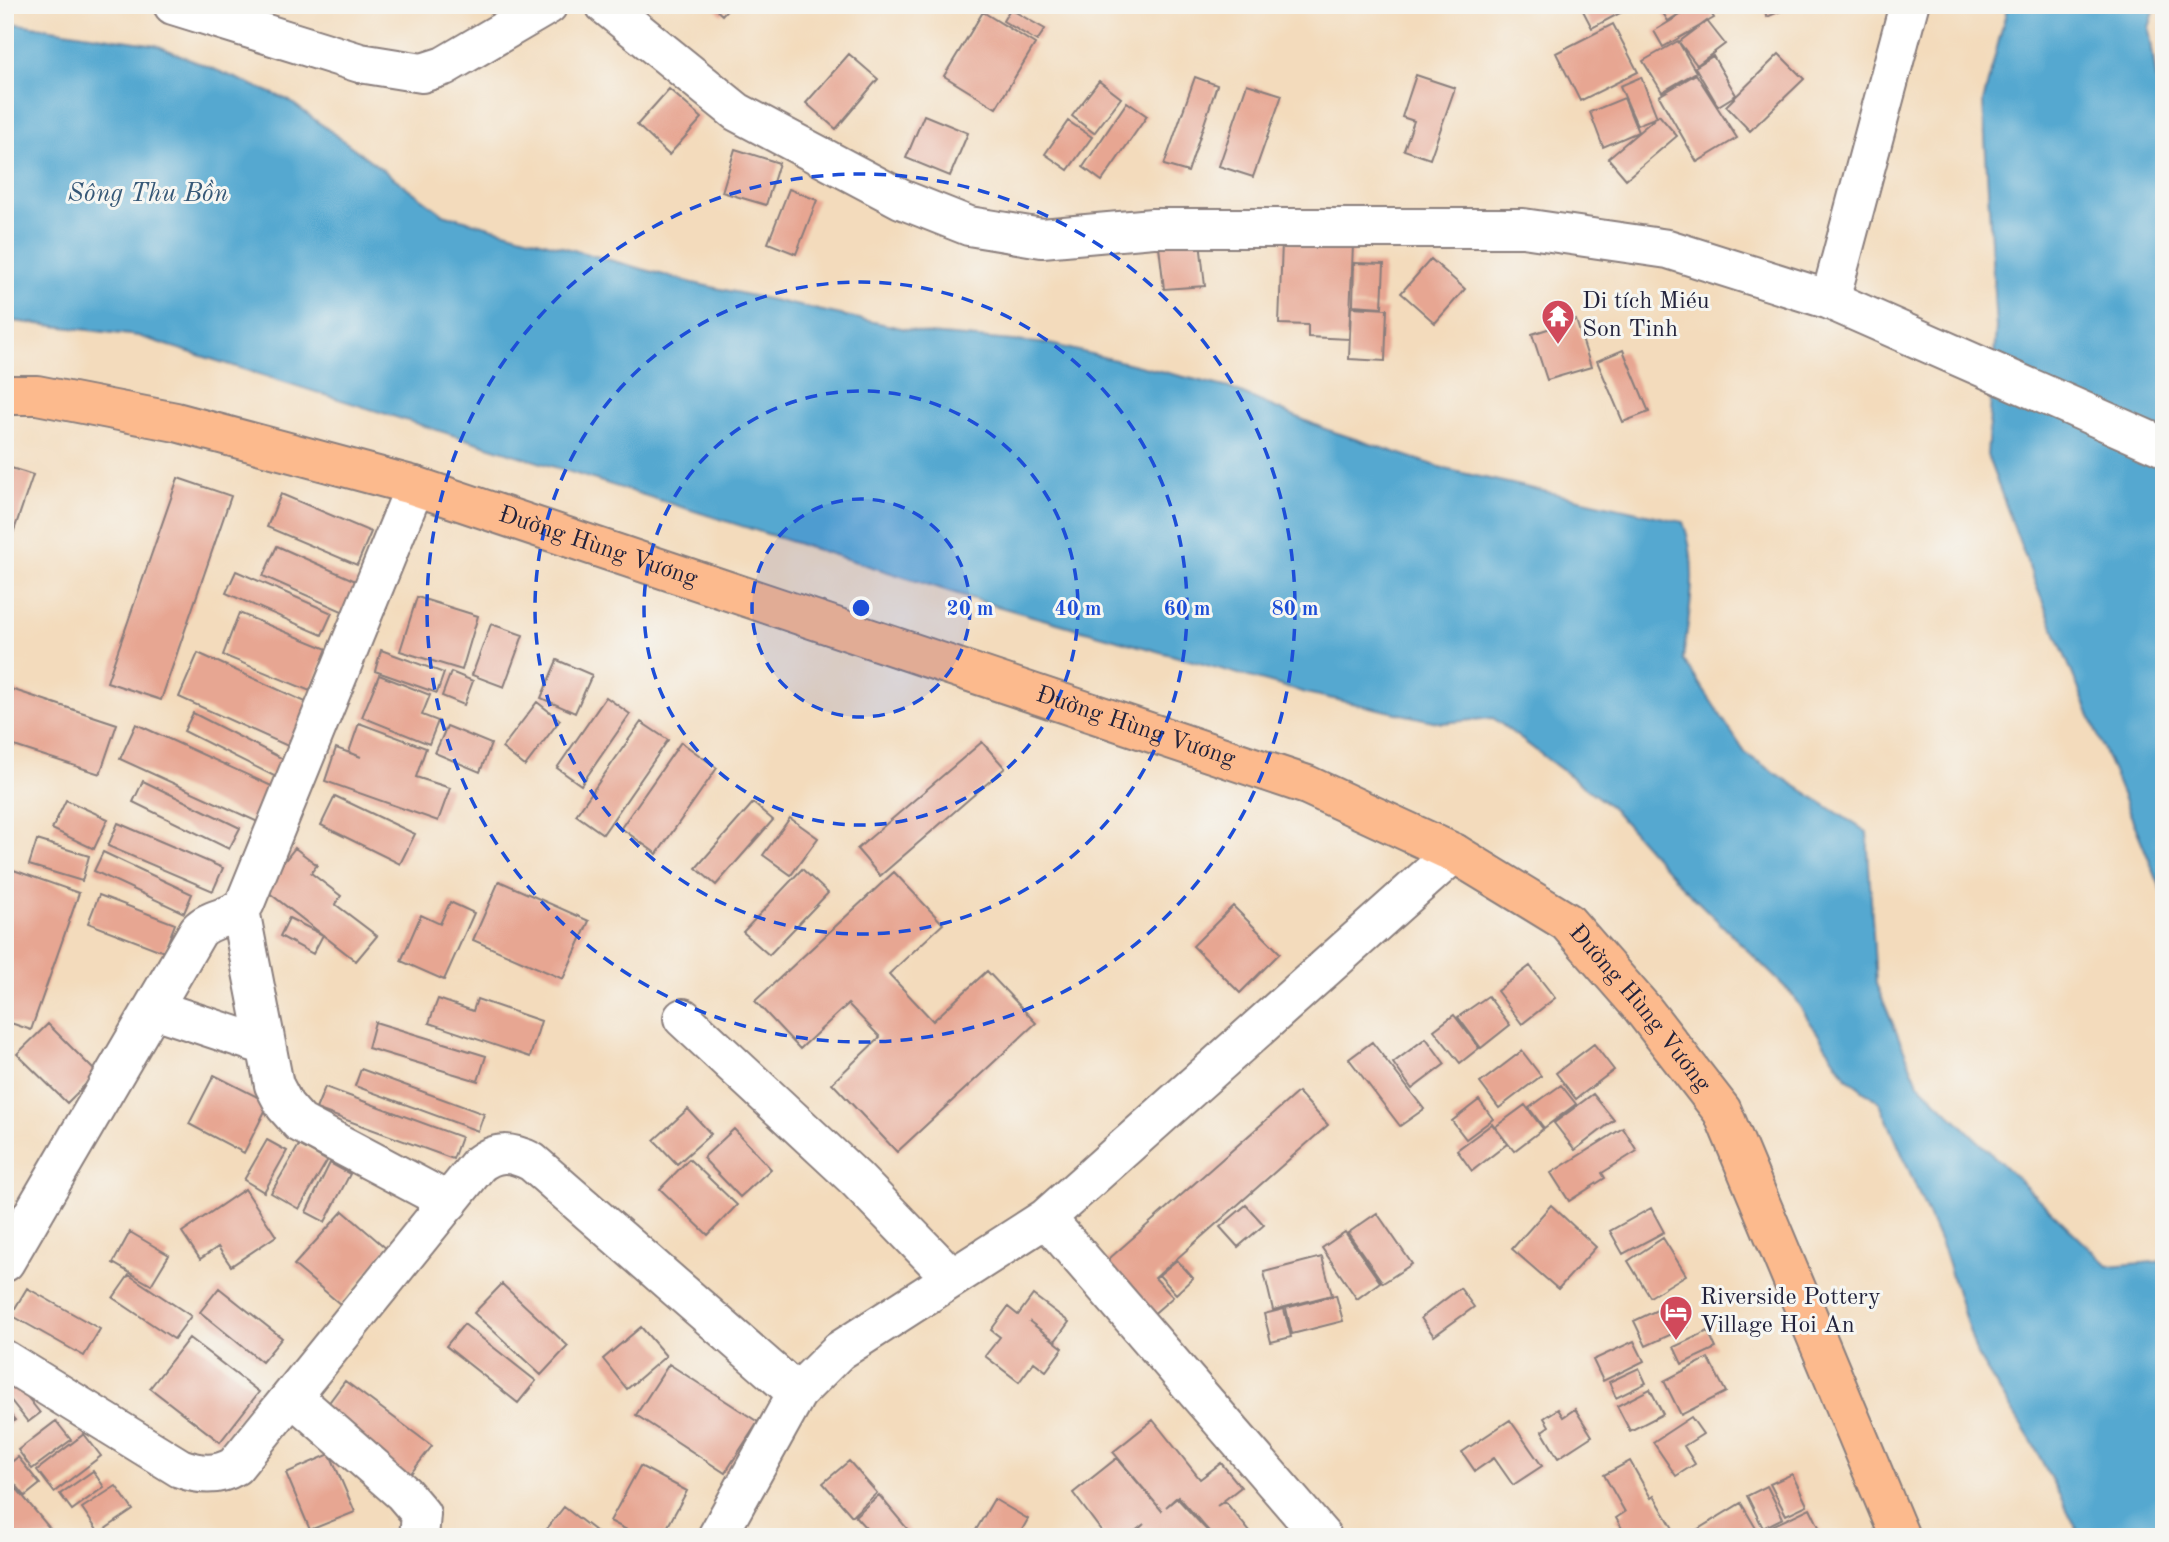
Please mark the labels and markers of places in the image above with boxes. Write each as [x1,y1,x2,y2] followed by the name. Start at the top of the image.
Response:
[1582,290,1710,342] place label: Di tích Miéu Son Tinh
[1539,297,1577,346] temple icon: Di tích Miéu Son Tinh
[849,596,873,620] centre of rings
[1700,1286,1881,1338] place label: Riverside Pottery Village Hoi An
[1657,1293,1695,1342] hotel icon: Riverside Pottery Village Hoi An

